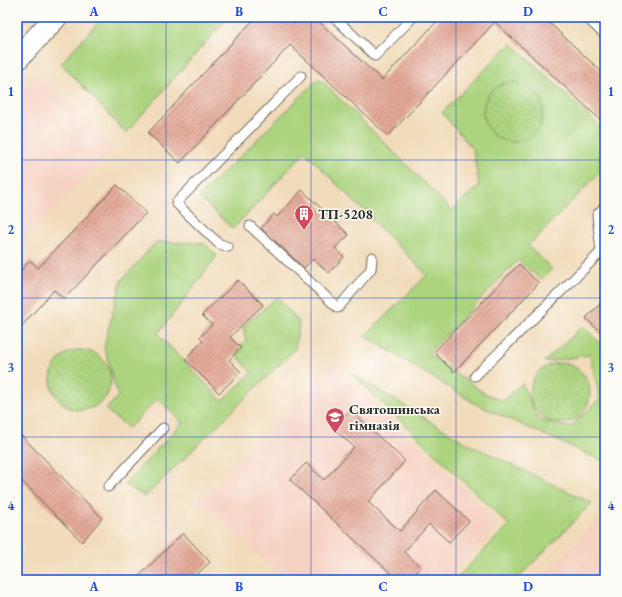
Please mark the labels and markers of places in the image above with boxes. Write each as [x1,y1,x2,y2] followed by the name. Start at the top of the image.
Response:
[293,203,315,231] building icon: ТП-5208
[318,205,373,223] place label: ТП-5208
[349,400,441,434] place label: Святошинська гімназія
[324,406,346,434] school or university icon: Святошинська гімназія

